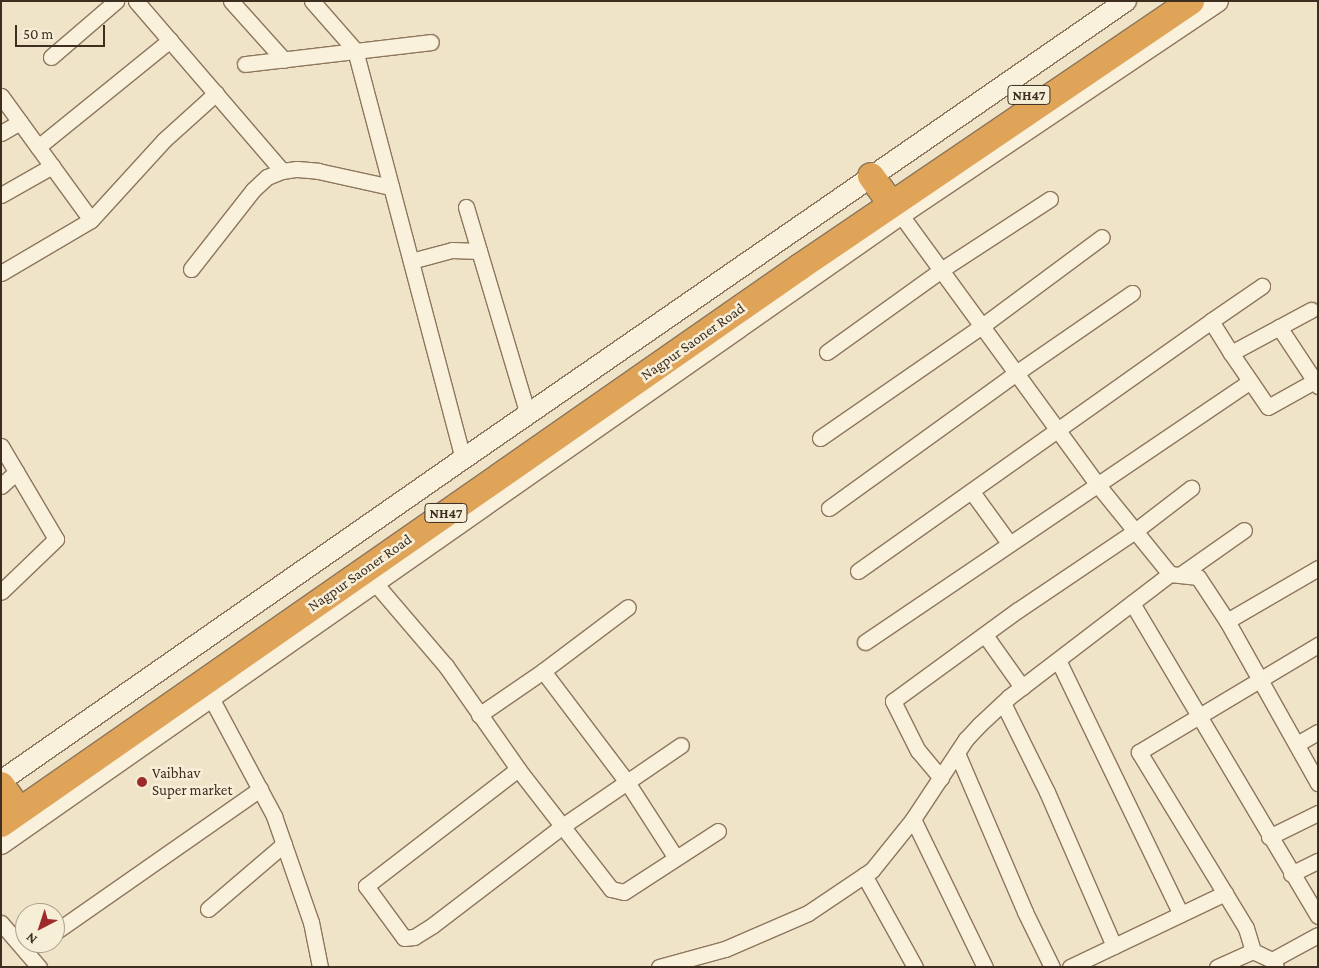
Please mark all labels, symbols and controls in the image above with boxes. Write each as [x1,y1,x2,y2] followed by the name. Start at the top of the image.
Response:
[18,15,108,47] scale bar
[23,26,53,42] text: 50 m
[1006,84,1052,106] road number: NH47
[638,299,748,385] street label: Nagpur Saoner Road
[424,502,468,524] road number: NH47
[305,530,415,616] street label: Nagpur Saoner Road
[152,764,232,799] place label: Vaibhav Super market
[136,776,148,788] marker: Vaibhav Super market
[15,903,65,953] north arrow
[22,930,40,948] text: N

